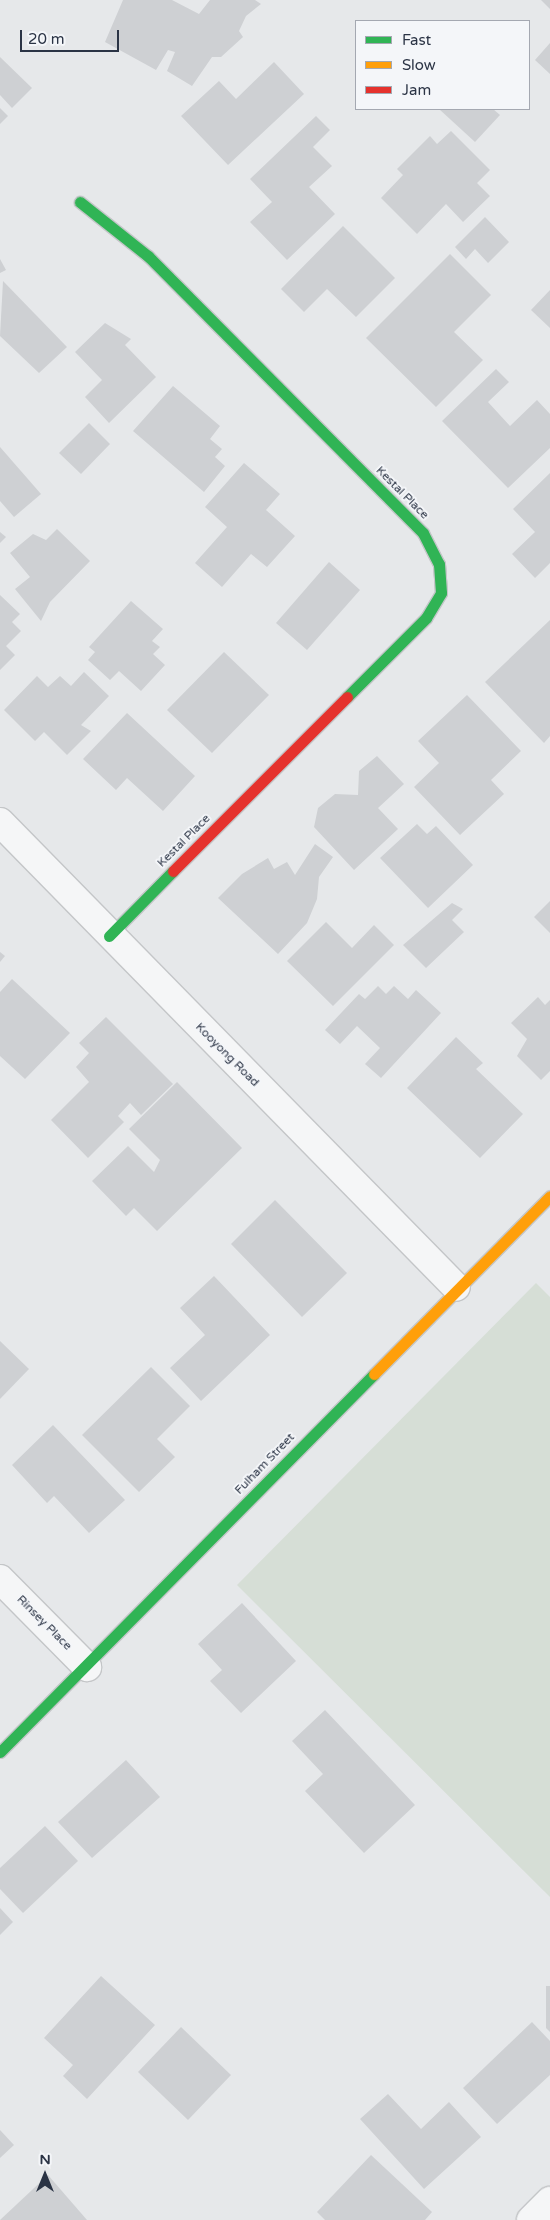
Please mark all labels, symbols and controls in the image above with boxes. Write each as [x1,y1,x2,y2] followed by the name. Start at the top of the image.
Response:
[22,20,121,52] scale bar
[355,20,530,110] legend
[28,30,65,48] text: 20 m
[402,31,431,49] text: Fast
[402,56,436,74] text: Slow
[402,81,431,99] text: Jam
[373,464,431,522] street label: Kestal Place
[155,812,213,870] street label: Kestal Place
[192,1020,262,1090] street label: Kooyong Road
[232,1430,298,1498] street label: Fulham Street
[14,1593,74,1653] street label: Rinsey Place
[20,2150,70,2200] north arrow
[39,2151,51,2168] text: N

